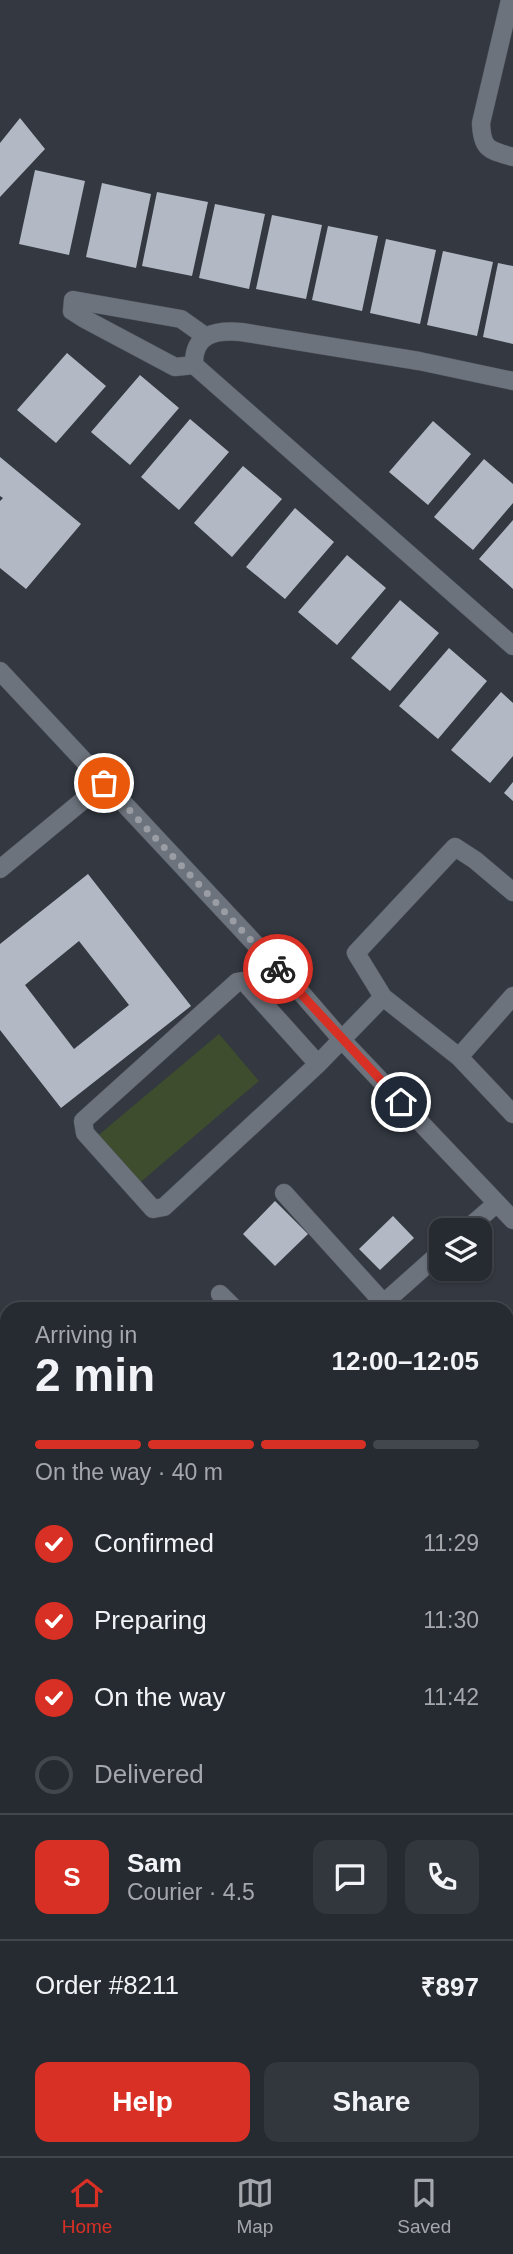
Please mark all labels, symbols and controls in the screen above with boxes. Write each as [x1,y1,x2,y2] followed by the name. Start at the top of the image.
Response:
[74,753,134,813] pin
[85,764,123,802] icon: bag
[243,934,313,1004] courier
[259,950,297,988] icon: bike
[371,1072,431,1132] pin
[382,1083,420,1121] icon: home
[429,1218,492,1281] map controls
[429,1218,492,1281] button: layers
[35,1322,137,1348] text: Arriving in
[332,1346,479,1376] text: 12:00–12:05
[35,1349,155,1401] text: 2 min
[35,1459,223,1485] text: On the way · 40 m
[35,1525,73,1563] icon: check
[94,1528,214,1558] text: Confirmed
[423,1530,479,1556] text: 11:29
[35,1602,73,1640] icon: check
[94,1605,207,1635] text: Preparing
[423,1607,479,1633] text: 11:30
[35,1679,73,1717] icon: check
[94,1682,226,1712] text: On the way
[423,1684,479,1710] text: 11:42
[94,1759,204,1789] text: Delivered
[313,1840,387,1914] button: chat
[405,1840,479,1914] button: phone
[127,1848,182,1878] text: Sam
[63,1862,81,1892] text: S
[127,1879,255,1905] text: Courier · 4.5
[35,1970,179,2000] text: Order #8211
[421,1972,479,2002] text: ₹897
[35,2062,250,2142] button: Help
[264,2062,479,2142] button: Share
[62,2174,112,2238] tab: Home
[236,2174,274,2238] tab: Map
[397,2174,451,2238] tab: Saved

